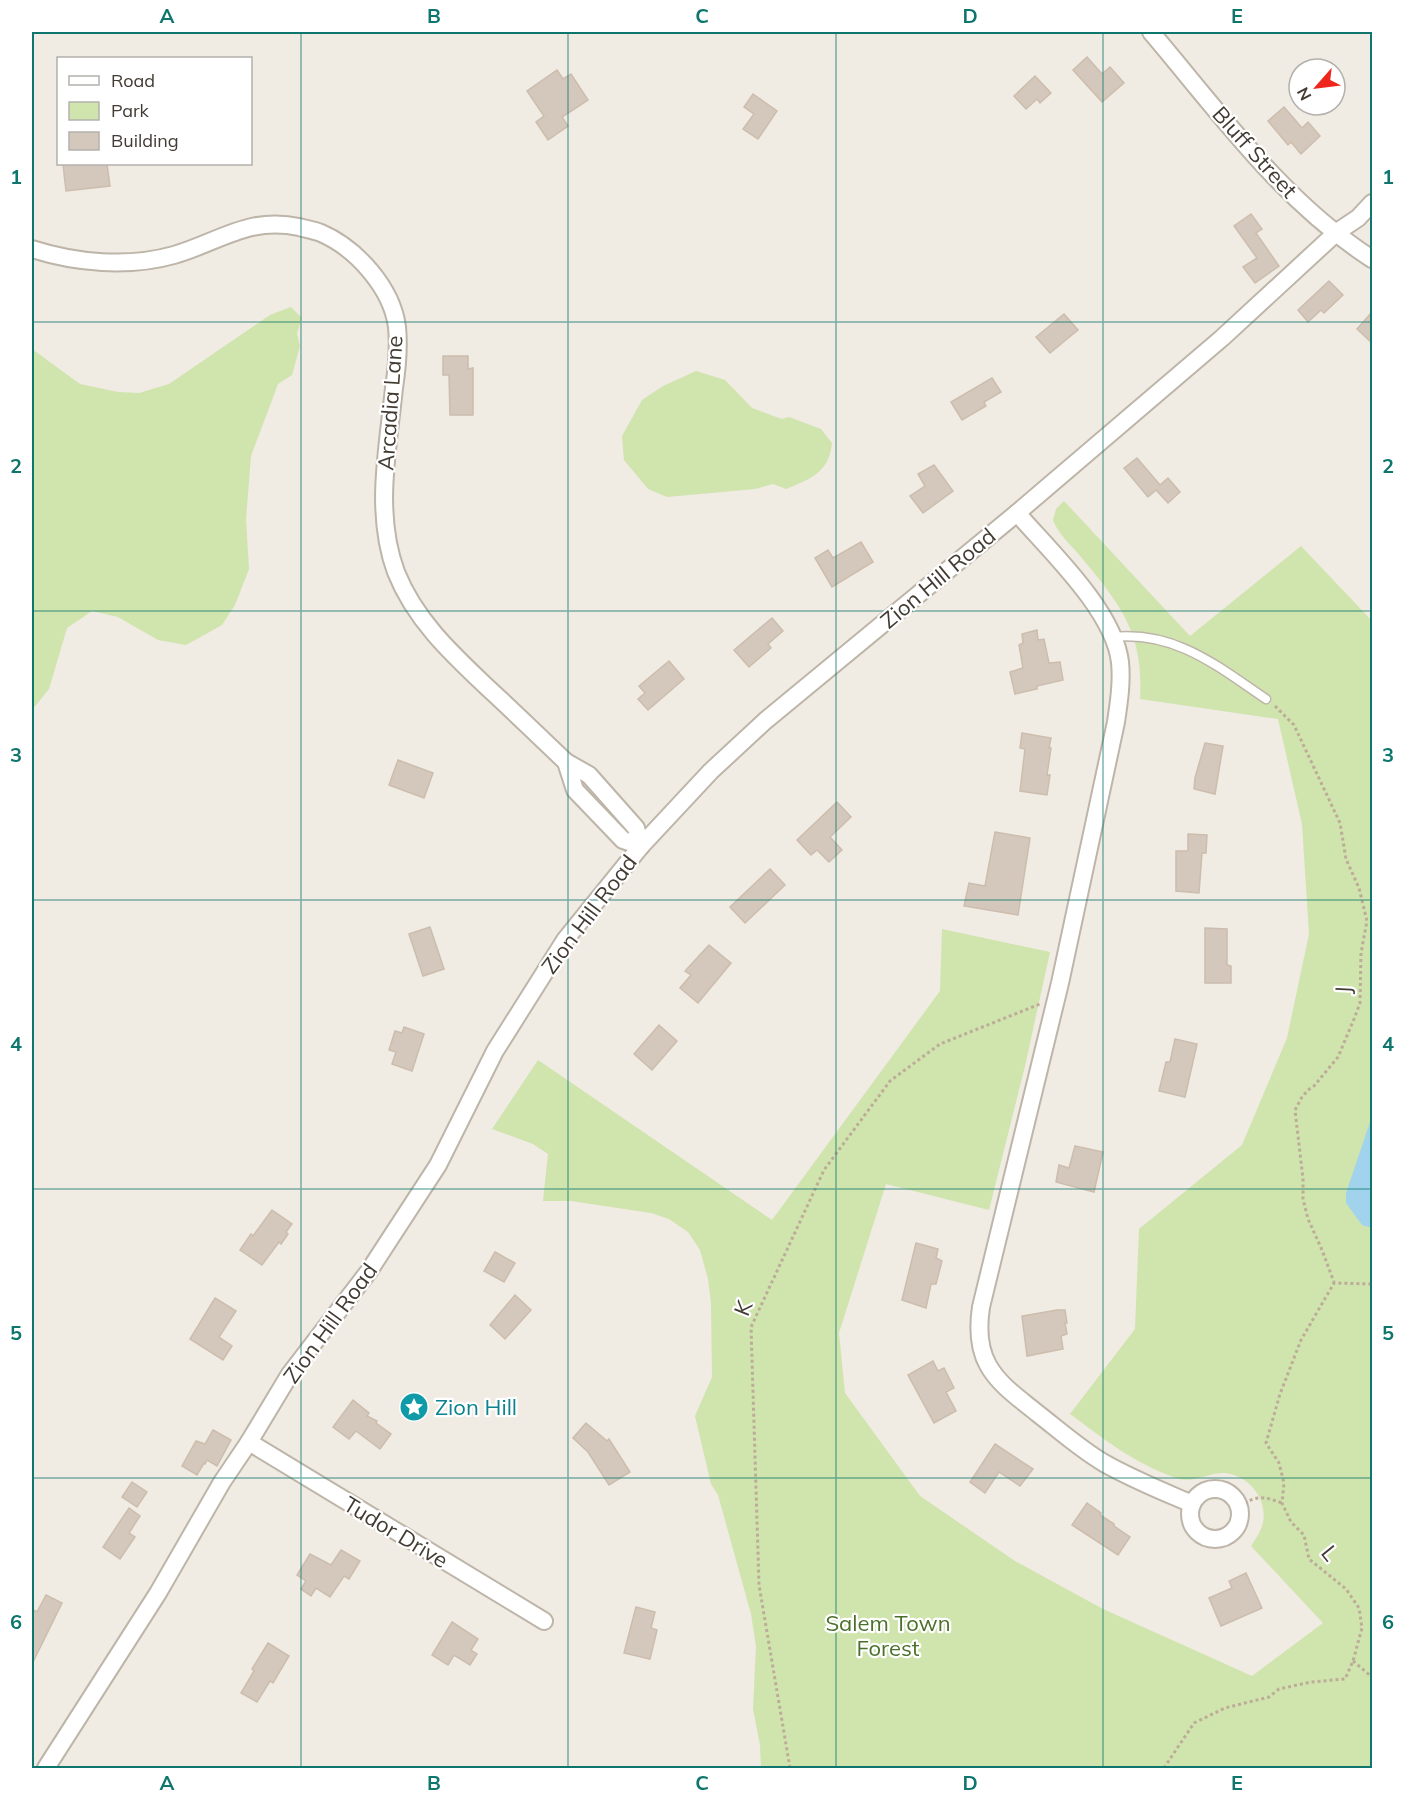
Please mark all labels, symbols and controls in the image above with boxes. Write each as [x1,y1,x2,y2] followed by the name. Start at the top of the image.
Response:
[160,3,175,28] text: A
[427,3,441,28] text: B
[695,3,709,28] text: C
[962,3,978,28] text: D
[1231,3,1243,28] text: E
[57,57,252,165] legend
[1287,57,1347,117] north arrow
[111,69,155,92] text: Road
[1292,84,1315,104] text: N
[111,99,150,122] text: Park
[1206,100,1304,204] street label: Bluff Street
[111,129,179,152] text: Building
[10,164,22,189] text: 1
[1382,164,1394,189] text: 1
[371,334,409,472] street label: Arcadia Lane
[10,453,22,478] text: 2
[1382,453,1394,478] text: 2
[875,522,1001,634] street label: Zion Hill Road
[10,742,22,767] text: 3
[1382,742,1394,767] text: 3
[535,849,643,979] street label: Zion Hill Road
[1329,986,1357,994] street label: J
[10,1031,22,1056] text: 4
[1382,1031,1394,1056] text: 4
[277,1257,383,1389] street label: Zion Hill Road
[727,1295,759,1320] street label: K
[10,1320,22,1345] text: 5
[1382,1320,1394,1345] text: 5
[398,1391,430,1423] place icon: Zion Hill
[435,1393,517,1421] place label: Zion Hill
[339,1490,453,1574] street label: Tudor Drive
[1315,1540,1345,1566] street label: L
[10,1609,22,1634] text: 6
[825,1609,951,1662] park label: Salem Town Forest
[1382,1609,1394,1634] text: 6
[160,1770,175,1795] text: A
[427,1770,441,1795] text: B
[695,1770,709,1795] text: C
[962,1770,978,1795] text: D
[1231,1770,1243,1795] text: E

